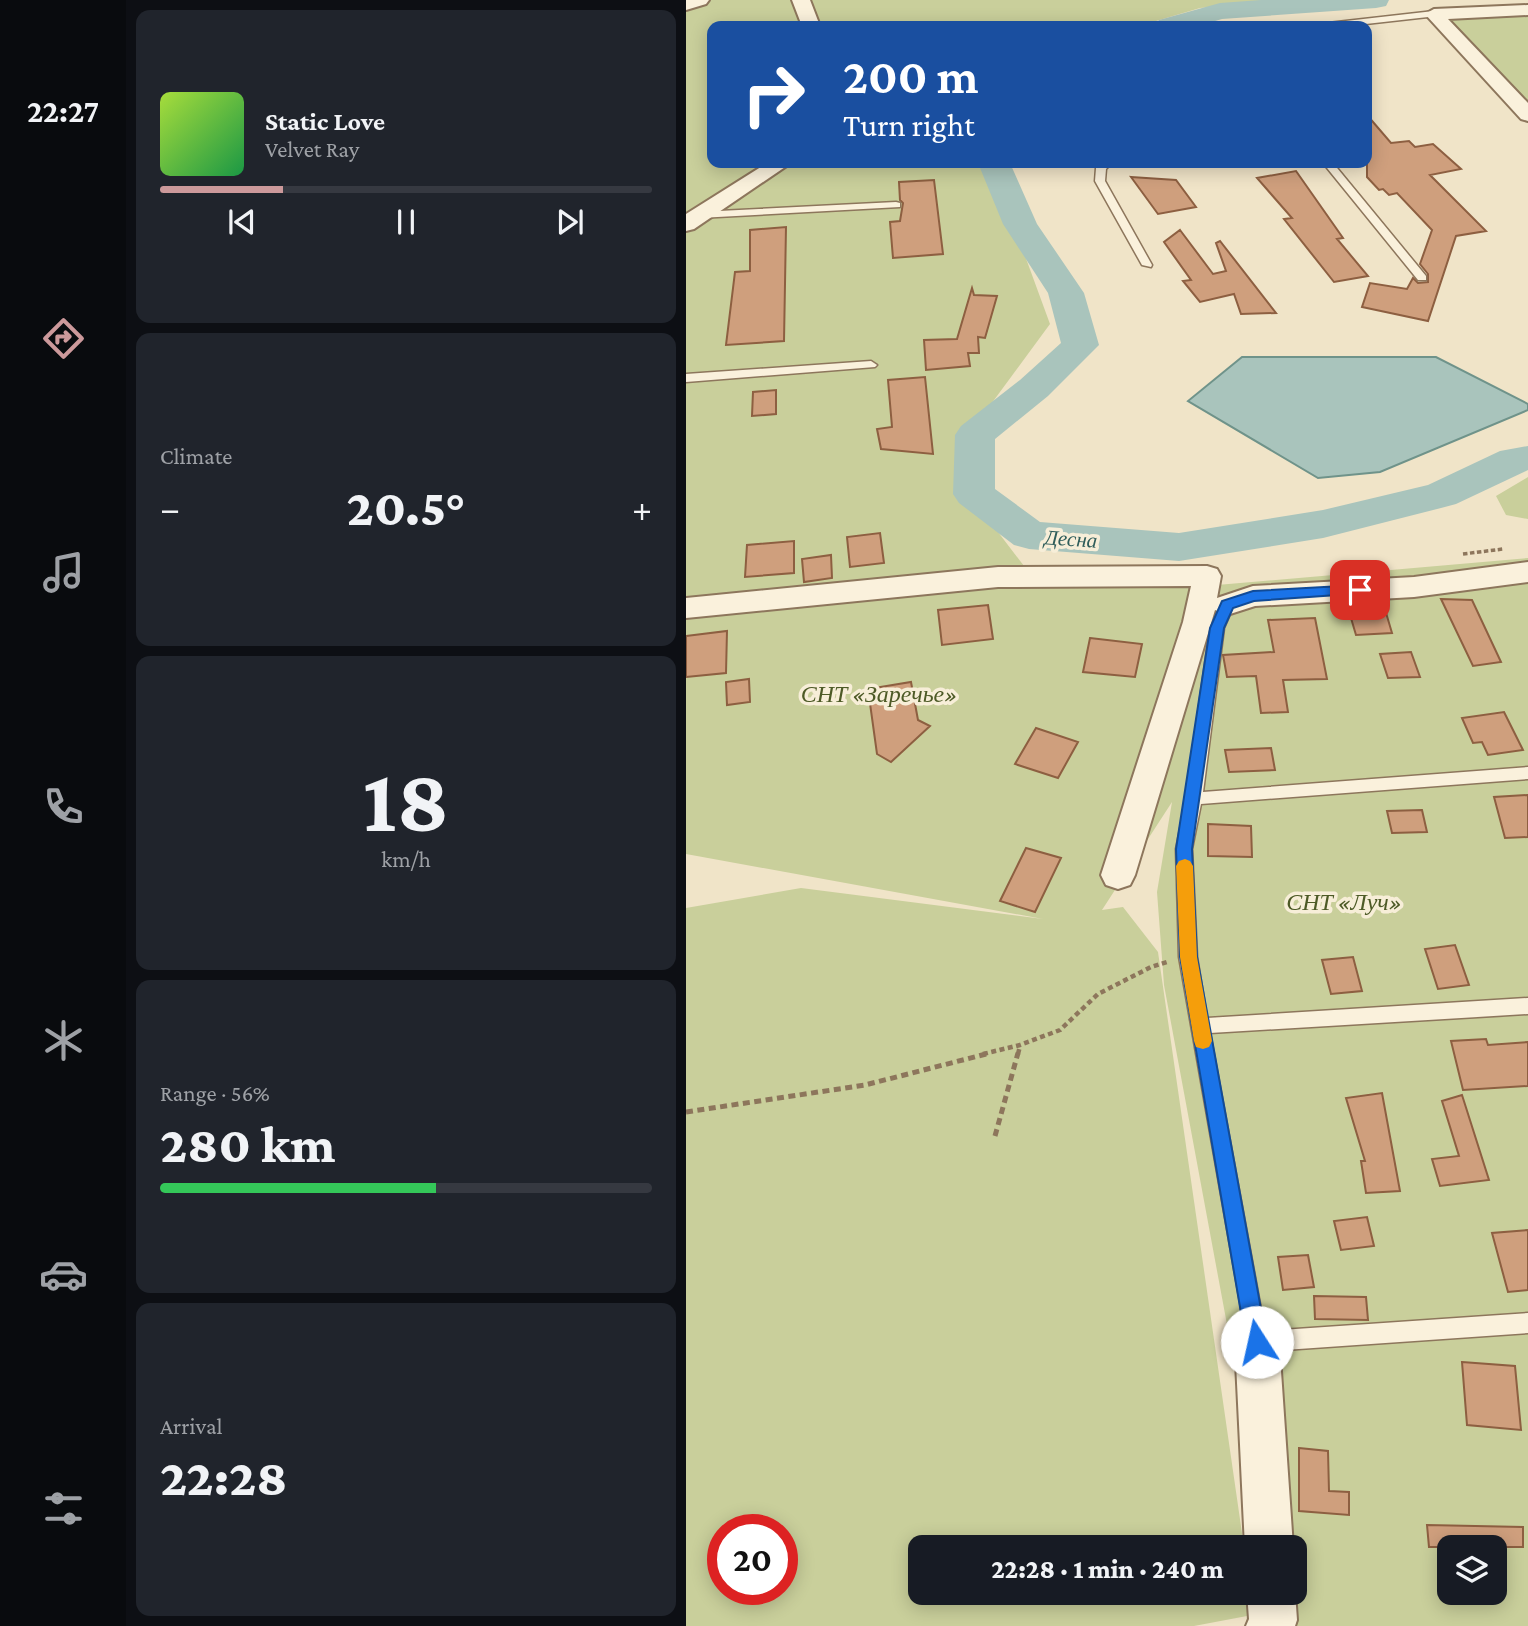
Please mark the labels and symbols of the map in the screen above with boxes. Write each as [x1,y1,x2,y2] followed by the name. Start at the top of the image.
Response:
[1042,525,1098,553] water label: Десна
[1330,560,1390,620] pin
[801,680,957,707] park label: СНТ «Заречье»
[1286,888,1402,915] park label: СНТ «Луч»
[1220,1305,1294,1379] position arrow
[707,1514,798,1605] speed limit sign: 20

